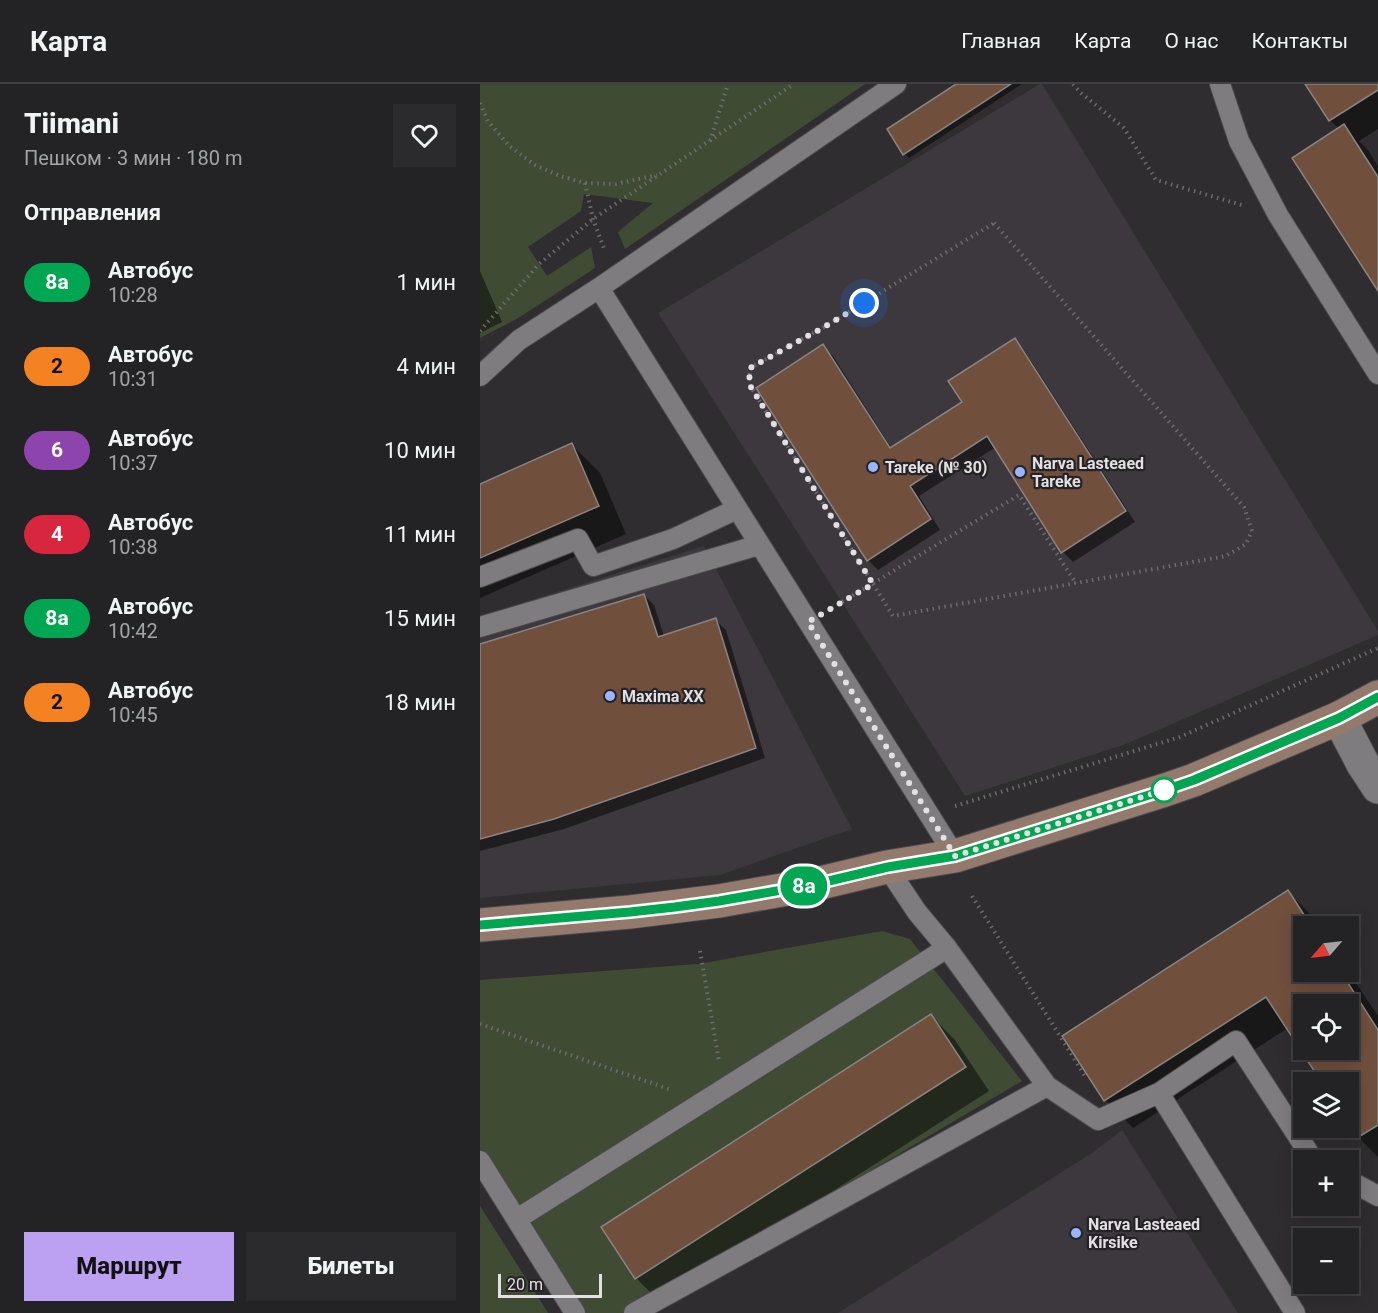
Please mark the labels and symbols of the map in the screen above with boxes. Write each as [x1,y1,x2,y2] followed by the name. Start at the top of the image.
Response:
[849,288,879,318] your location
[1032,454,1144,491] place label: Narva Lasteaed Tareke
[885,458,987,477] place label: Tareke (№ 30)
[866,460,880,474] marker: Tareke (№ 30)
[1013,465,1027,479] marker: Narva Lasteaed Tareke
[622,687,704,706] place label: Maxima XX
[603,689,617,703] marker: Maxima XX
[1151,777,1177,803] unlabelled marker
[777,866,831,906] line badge: 8a
[1293,916,1359,982] north arrow
[1088,1215,1200,1252] place label: Narva Lasteaed Kirsike
[1069,1226,1083,1240] marker: Narva Lasteaed Kirsike
[498,1271,602,1298] scale bar

